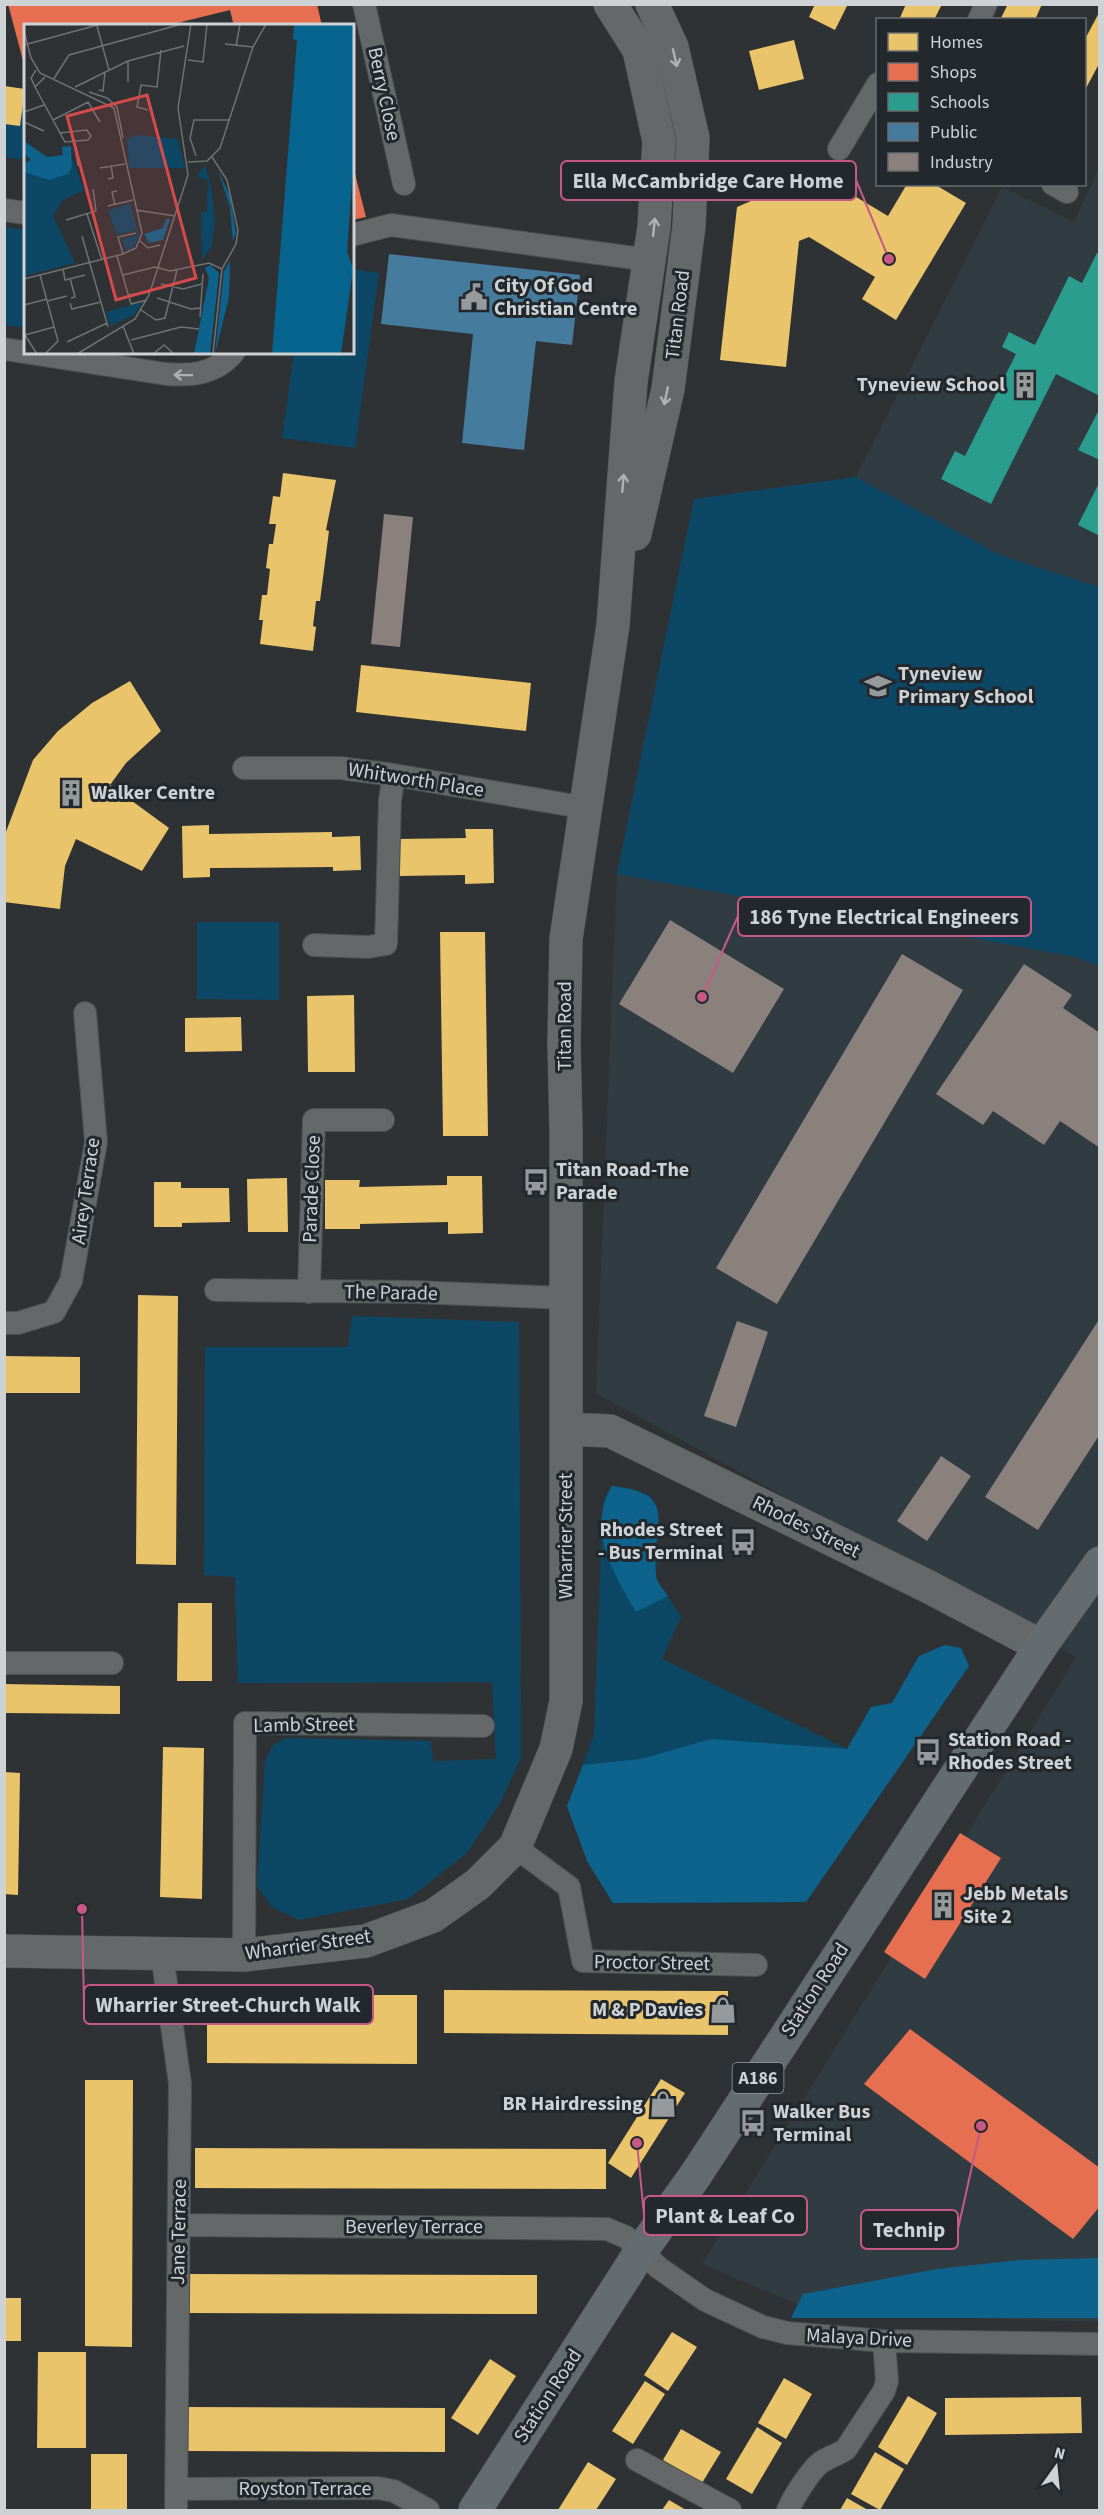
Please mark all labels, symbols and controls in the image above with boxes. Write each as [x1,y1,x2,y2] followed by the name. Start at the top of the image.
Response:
[876,18,1086,186] legend
[24,24,354,354] inset map
[930,30,983,55] text: Homes
[360,45,408,143] street label: Berry Close
[669,48,681,67] one-way arrow
[930,60,977,85] text: Shops
[930,90,989,115] text: Schools
[930,120,977,145] text: Public
[930,150,993,175] text: Industry
[561,161,856,200] callout: Ella McCambridge Care Home
[572,166,844,196] text: Ella McCambridge Care Home
[649,218,660,238] one-way arrow
[659,269,697,361] street label: Titan Road
[494,272,637,323] place label: City Of God Christian Centre
[459,282,489,312] public building icon: City Of God Christian Centre
[173,369,193,381] one-way arrow
[1010,370,1040,400] building icon: Tyneview School
[857,371,1005,399] place label: Tyneview School
[660,386,671,406] one-way arrow
[617,474,628,494] one-way arrow
[898,660,1034,711] place label: Tyneview Primary School
[863,671,893,701] school or university icon: Tyneview Primary School
[346,755,486,805] street label: Whitworth Place
[56,778,86,808] building icon: Walker Centre
[91,779,215,807] place label: Walker Centre
[738,897,1031,936] callout: 186 Tyne Electrical Engineers
[749,902,1019,932] text: 186 Tyne Electrical Engineers
[551,981,579,1071] street label: Titan Road
[296,1135,328,1243] street label: Parade Close
[65,1136,107,1246] street label: Airey Terrace
[556,1156,689,1207] place label: Titan Road-The Parade
[521,1167,551,1197] bus stop icon: Titan Road-The Parade
[344,1278,438,1308] street label: The Parade
[552,1473,580,1599] street label: Wharrier Street
[747,1489,865,1565] street label: Rhodes Street
[598,1516,723,1567] place label: Rhodes Street - Bus Terminal
[728,1527,758,1557] bus stop icon: Rhodes Street - Bus Terminal
[253,1710,355,1740] street label: Lamb Street
[948,1726,1072,1777] place label: Station Road - Rhodes Street
[913,1737,943,1767] bus stop icon: Station Road - Rhodes Street
[963,1880,1068,1931] place label: Jebb Metals Site 2
[928,1890,958,1920] building icon: Jebb Metals Site 2
[243,1922,373,1968] street label: Wharrier Street
[774,1938,856,2042] street label: Station Road
[594,1948,711,1978] street label: Proctor Street
[84,1985,373,2024] callout: Wharrier Street-Church Walk
[96,1990,361,2020] text: Wharrier Street-Church Walk
[708,1995,738,2025] shop icon: M & P Davies
[592,1996,703,2024] place label: M & P Davies
[732,2063,783,2093] road number: A186
[648,2089,678,2119] shop icon: BR Hairdressing
[502,2090,643,2118] place label: BR Hairdressing
[773,2098,870,2149] place label: Walker Bus Terminal
[738,2108,768,2138] bus stop icon: Walker Bus Terminal
[164,2179,194,2285] street label: Jane Terrace
[644,2196,807,2235] callout: Plant & Leaf Co
[655,2201,795,2231] text: Plant & Leaf Co
[861,2210,958,2249] callout: Technip
[345,2213,483,2241] street label: Beverley Terrace
[873,2215,945,2245] text: Technip
[805,2321,913,2355] street label: Malaya Drive
[507,2344,589,2448] street label: Station Road
[1026,2437,1086,2497] north arrow
[1052,2441,1068,2465] text: N
[239,2475,372,2503] street label: Royston Terrace

